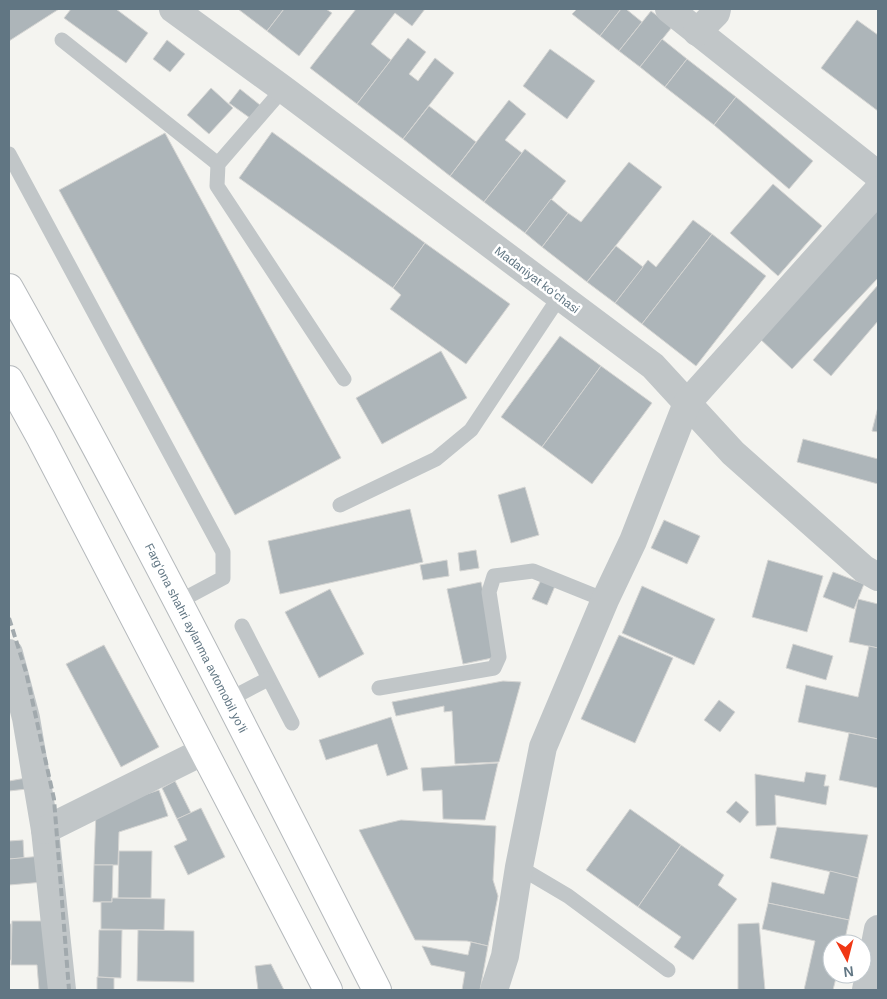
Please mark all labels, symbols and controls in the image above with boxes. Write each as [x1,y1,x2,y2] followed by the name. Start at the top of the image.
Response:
[492,244,582,316] street label: Madaniyat koʻchasi
[142,541,250,735] street label: Fargʻona shahri aylanma avtomobil yoʻli
[822,934,872,984] north arrow
[843,963,855,980] text: N

